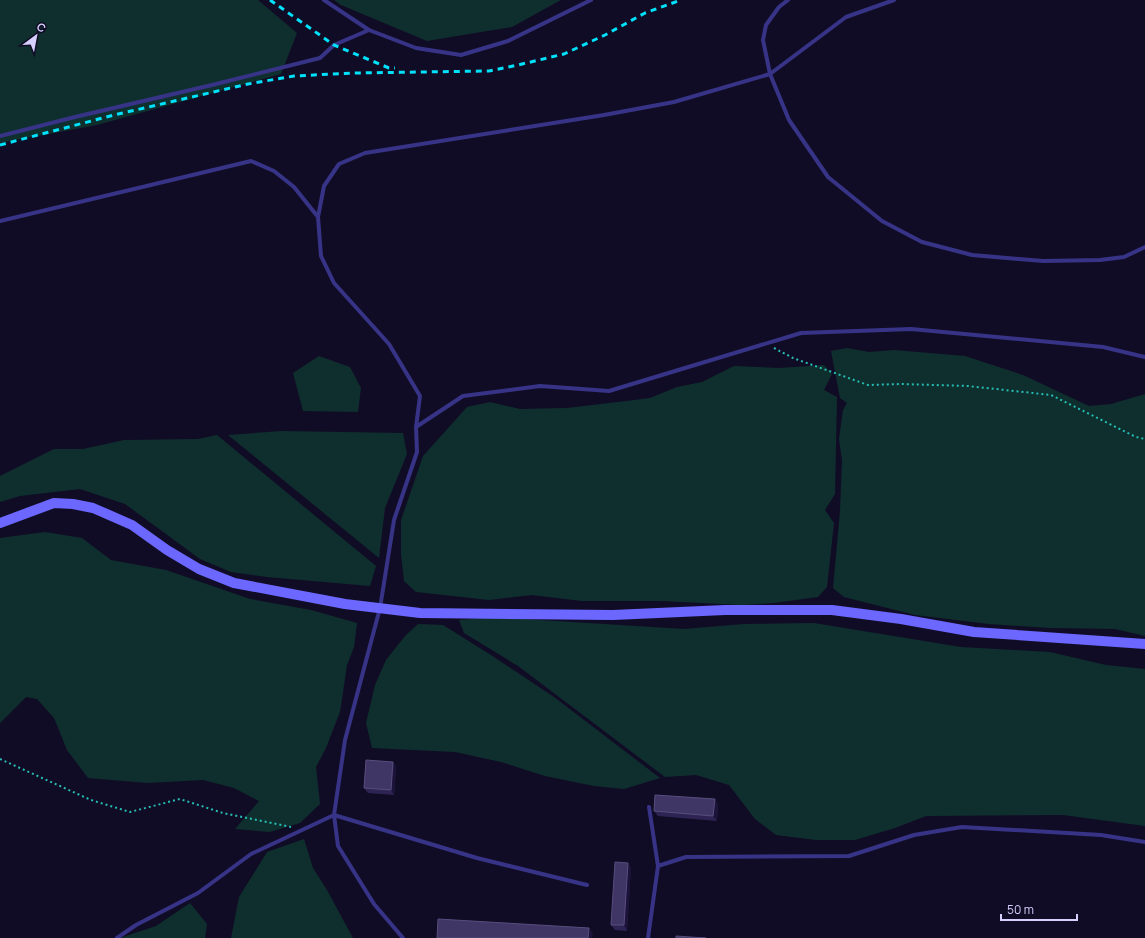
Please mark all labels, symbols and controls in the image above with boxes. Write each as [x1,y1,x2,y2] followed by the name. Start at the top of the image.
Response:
[16,16,56,56] north arrow
[34,19,49,36] text: С
[1001,896,1077,922] scale bar
[1007,901,1034,918] text: 50 m

